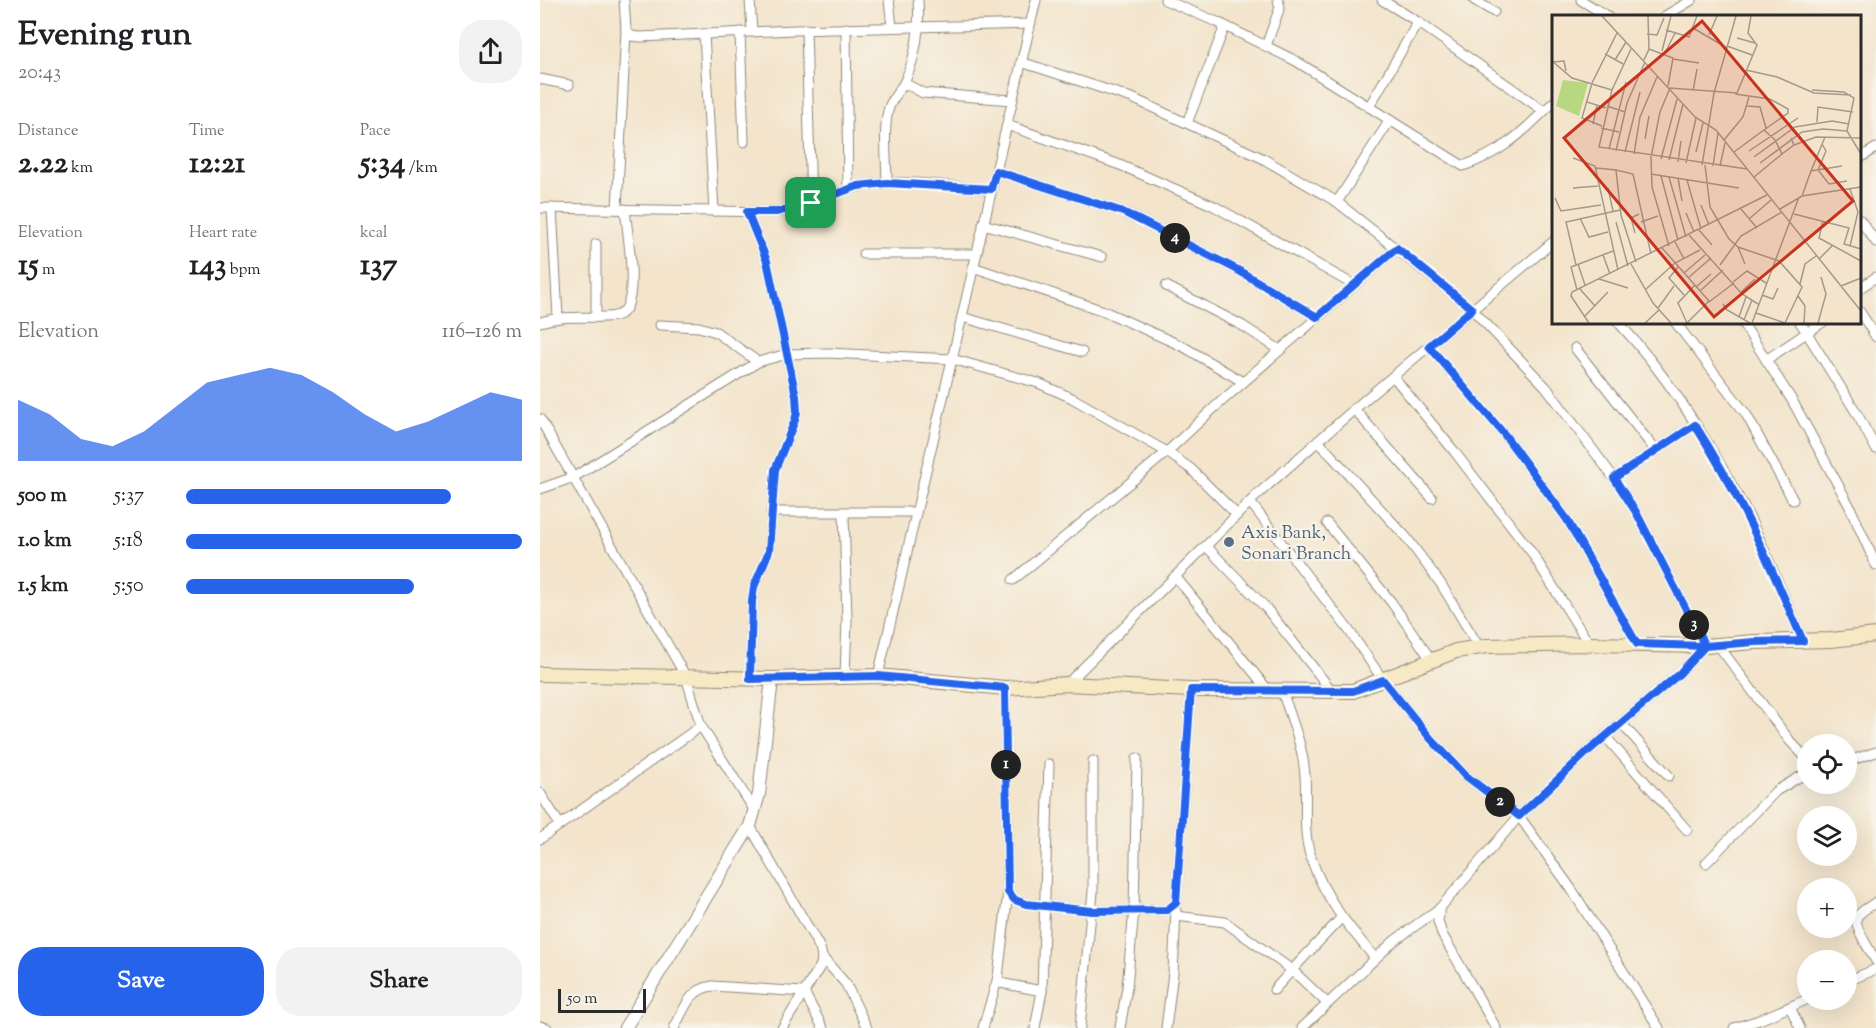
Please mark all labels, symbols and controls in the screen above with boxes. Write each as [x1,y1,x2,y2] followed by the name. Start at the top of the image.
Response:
[18,12,192,60] text: Evening run
[1552,15,1861,324] inset map
[459,20,522,83] button: share
[18,59,61,88] text: 20:43
[18,120,78,143] text: Distance
[189,120,225,143] text: Time
[360,120,391,143] text: Pace
[18,143,68,186] text: 2.22
[189,143,245,186] text: 12:21
[360,143,405,186] text: 5:34
[68,157,93,180] text: km
[405,157,438,180] text: /km
[785,177,836,228] pin
[794,186,827,219] icon: arrive
[18,222,83,245] text: Elevation
[189,222,257,245] text: Heart rate
[360,222,388,245] text: kcal
[1160,223,1190,253] pin: 4
[1171,226,1179,249] text: 4
[18,245,38,288] text: 15
[189,245,226,288] text: 143
[360,245,397,288] text: 137
[38,259,55,282] text: m
[226,259,261,282] text: bpm
[18,318,99,347] text: Elevation
[442,318,522,347] text: 116–126 m
[18,482,67,511] text: 500 m
[114,482,144,511] text: 5:37
[1241,521,1352,568] place label: Axis Bank, Sonari Branch
[18,527,72,556] text: 1.0 km
[114,527,143,556] text: 5:18
[1222,535,1236,549] marker: Axis Bank, Sonari Branch
[18,572,68,601] text: 1.5 km
[114,572,143,601] text: 5:50
[1679,610,1709,640] pin: 3
[1691,613,1697,636] text: 3
[1797,734,1857,1010] map controls
[1797,734,1857,794] button: locate
[991,750,1021,780] pin: 1
[1003,753,1009,776] text: 1
[1485,787,1515,817] pin: 2
[1496,790,1504,813] text: 2
[1797,806,1857,866] button: layers
[1797,878,1857,938] button: +
[18,947,264,1016] button: Save
[276,947,522,1016] button: Share
[1797,950,1857,1010] button: −
[558,986,646,1014] scale bar
[567,988,598,1011] text: 50 m

